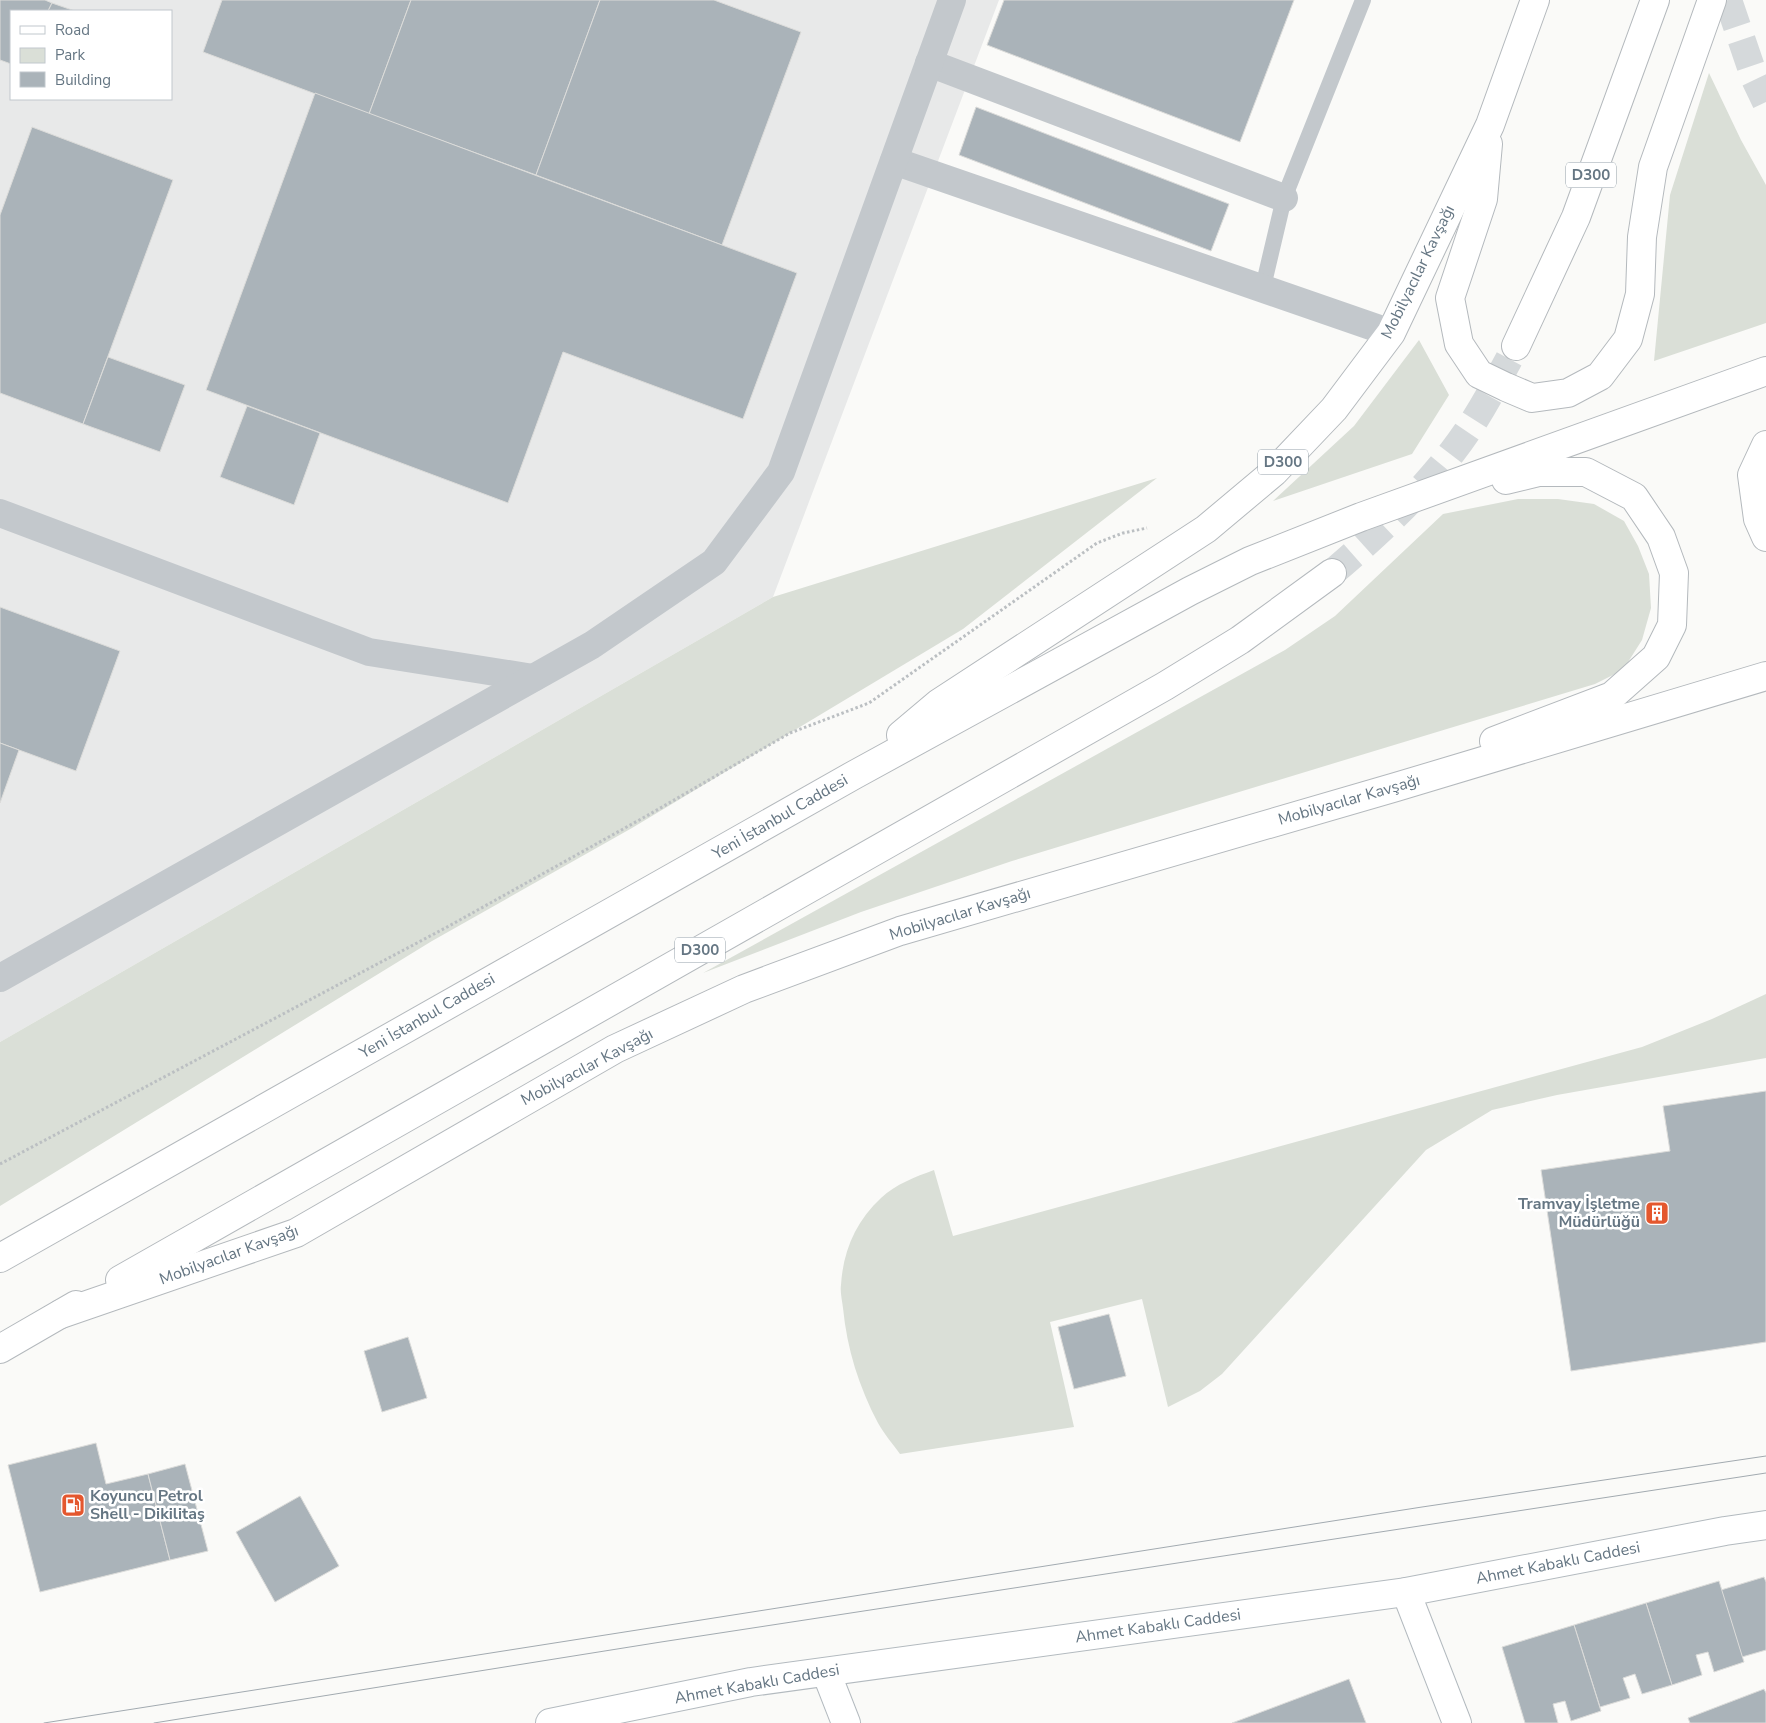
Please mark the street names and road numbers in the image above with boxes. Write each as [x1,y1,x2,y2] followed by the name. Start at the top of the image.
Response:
[1566,162,1616,188] road number: D300
[1376,201,1460,343] street label: Mobilyacılar Kavşağı
[1258,450,1308,474] road number: D300
[707,769,852,865] street label: Yeni İstanbul Caddesi
[1275,769,1423,831] street label: Mobilyacılar Kavşağı
[887,882,1033,946] street label: Mobilyacılar Kavşağı
[675,938,725,962] road number: D300
[354,968,499,1064] street label: Yeni İstanbul Caddesi
[517,1023,657,1111] street label: Mobilyacılar Kavşağı
[156,1220,302,1290] street label: Mobilyacılar Kavşağı
[1474,1536,1642,1590] street label: Ahmet Kabaklı Caddesi
[1074,1603,1242,1649] street label: Ahmet Kabaklı Caddesi
[673,1659,841,1709] street label: Ahmet Kabaklı Caddesi

